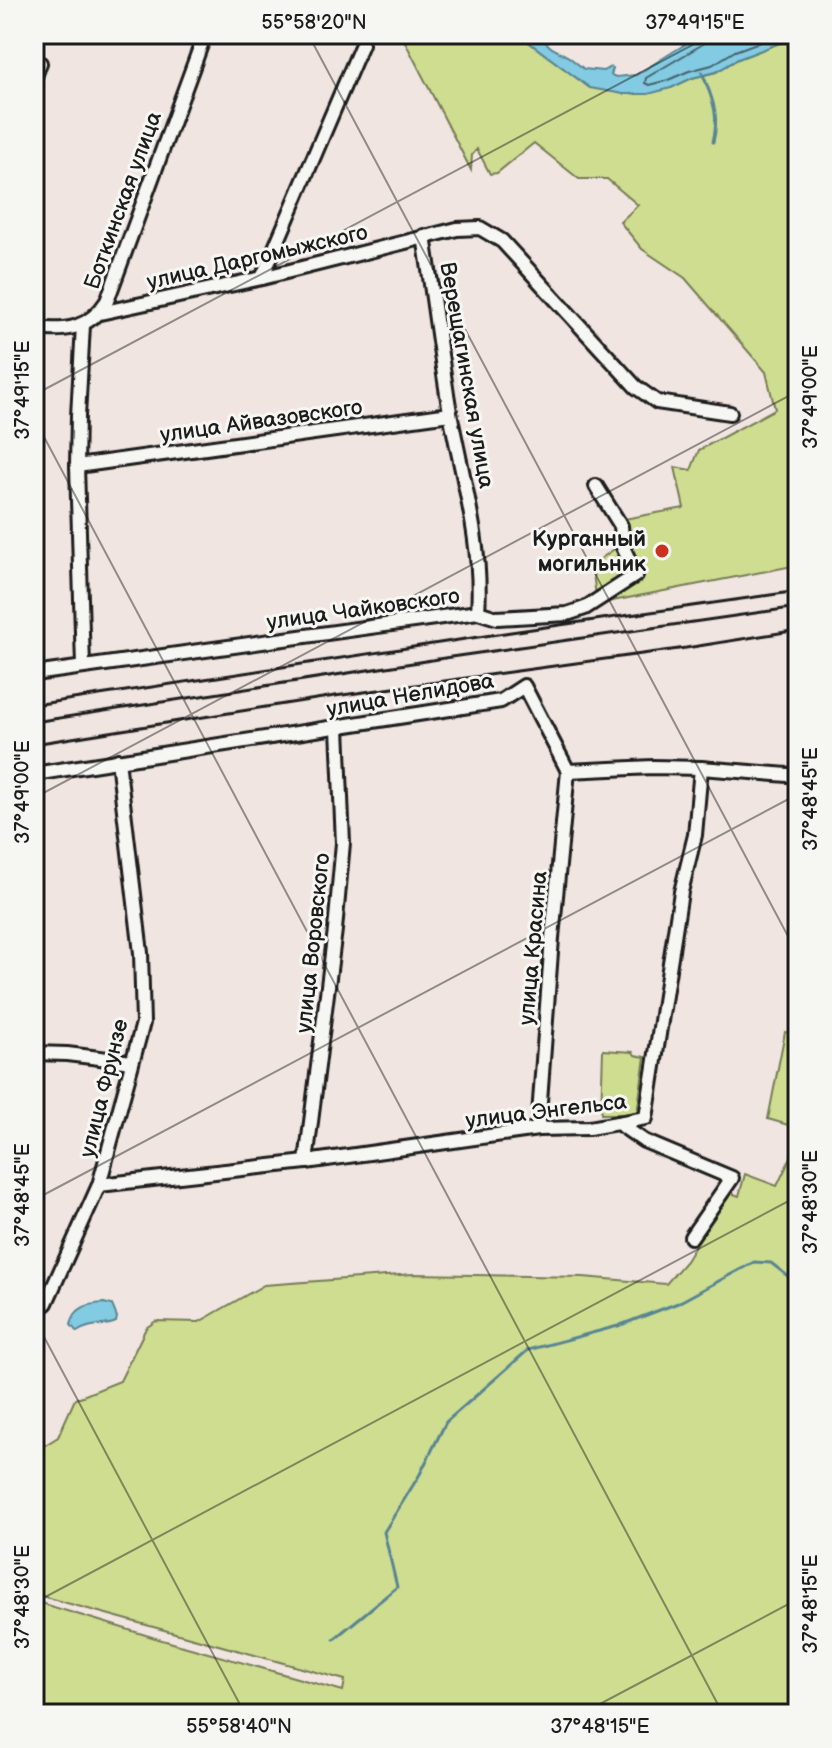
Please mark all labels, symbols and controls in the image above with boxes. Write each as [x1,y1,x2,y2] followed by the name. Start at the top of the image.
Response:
[261,11,367,35] text: 55°58'20"N
[645,11,745,35] text: 37°49'15"E
[79,108,168,293] street label: Боткинская улица
[144,219,370,296] street label: улица Даргомыжского
[433,260,500,491] street label: Верещагинская улица
[11,340,35,440] text: 37°49'15"E
[799,345,823,449] text: 37°49'00"E
[158,394,364,449] street label: улица Айвазовского
[532,526,646,578] place label: Курганный могильник
[653,542,671,560] marker: Курганный могильник
[265,583,461,636] street label: улица Чайковского
[324,667,496,723] street label: улица Нелидова
[11,740,35,844] text: 37°49'00"E
[799,747,823,851] text: 37°48'45"E
[291,852,336,1034] street label: улица Воровского
[513,870,554,1026] street label: улица Красина
[74,1016,135,1160] street label: улица Фрунзе
[464,1088,628,1135] street label: улица Энгельса
[11,1143,35,1247] text: 37°48'45"E
[799,1150,823,1254] text: 37°48'30"E
[11,1545,35,1649] text: 37°48'30"E
[799,1554,823,1654] text: 37°48'15"E
[186,1715,292,1739] text: 55°58'40"N
[550,1715,650,1739] text: 37°48'15"E

